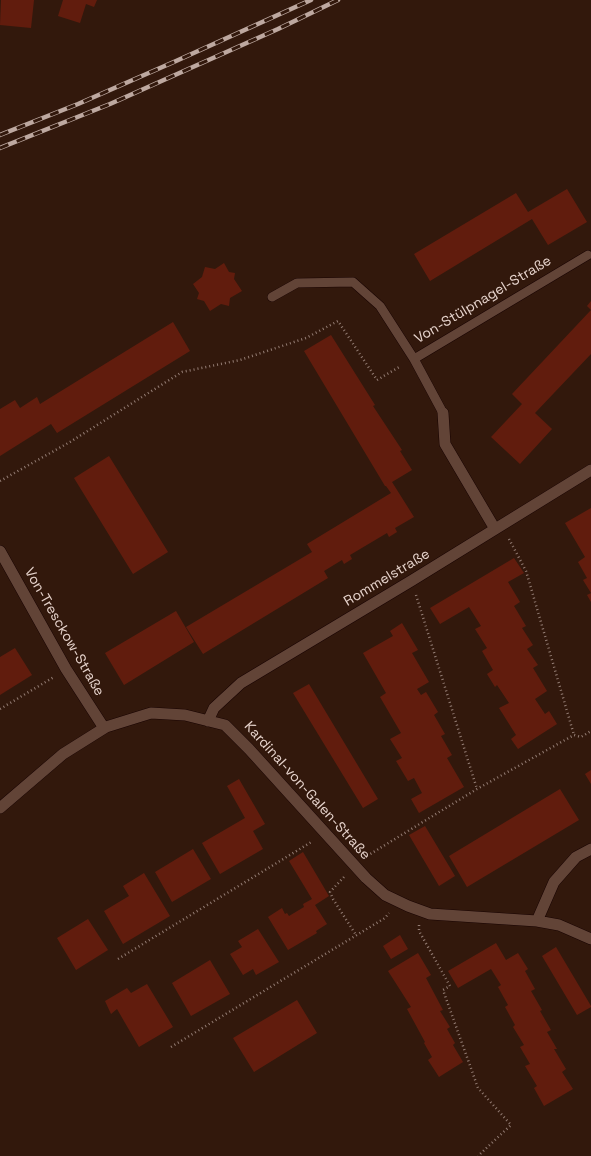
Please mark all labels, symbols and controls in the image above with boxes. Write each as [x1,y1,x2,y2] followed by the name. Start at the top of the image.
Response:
[412,252,554,348] street label: Von-Stülpnagel-Straße
[341,546,433,610] street label: Rommelstraße
[20,565,108,699] street label: Von-Tresckow-Straße
[240,718,374,864] street label: Kardinal-von-Galen-Straße

